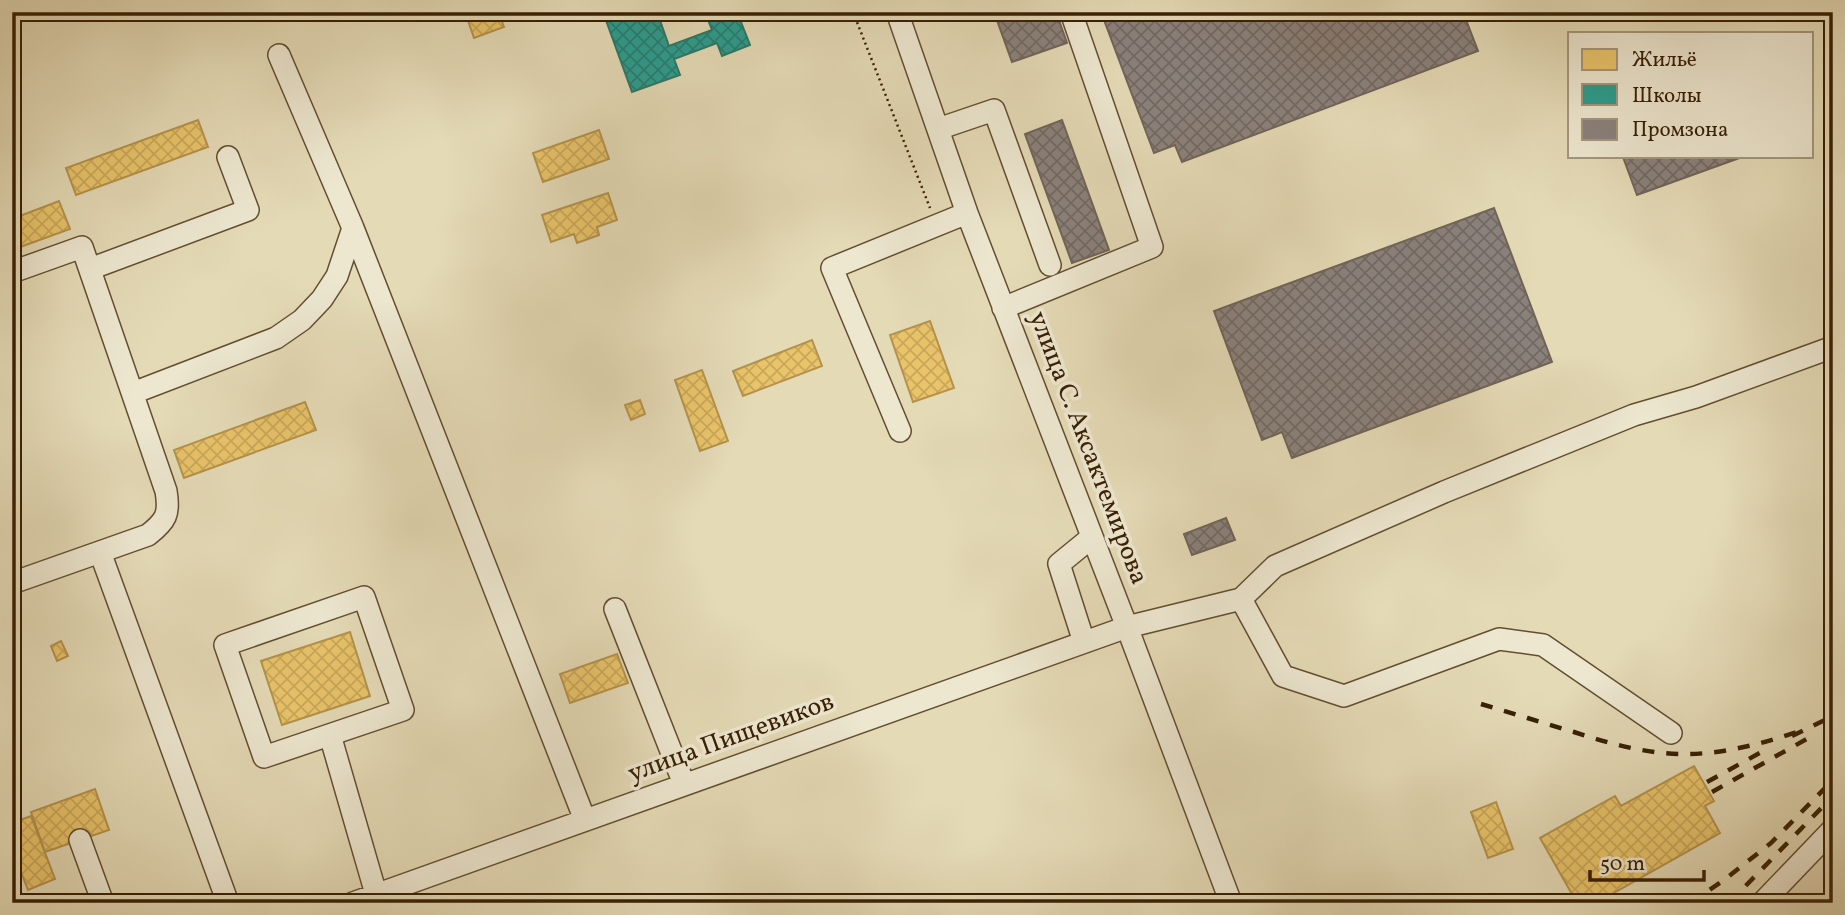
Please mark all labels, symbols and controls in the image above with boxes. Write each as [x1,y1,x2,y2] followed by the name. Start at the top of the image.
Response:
[1568,32,1814,158] legend
[1632,46,1697,75] text: Жильё
[1632,82,1702,111] text: Школы
[1632,116,1728,145] text: Промзона
[1019,306,1157,590] street label: улица С. Аксактемирова
[623,684,839,792] street label: улица Пищевиков
[1590,838,1703,882] scale bar
[1600,850,1645,879] text: 50 m

